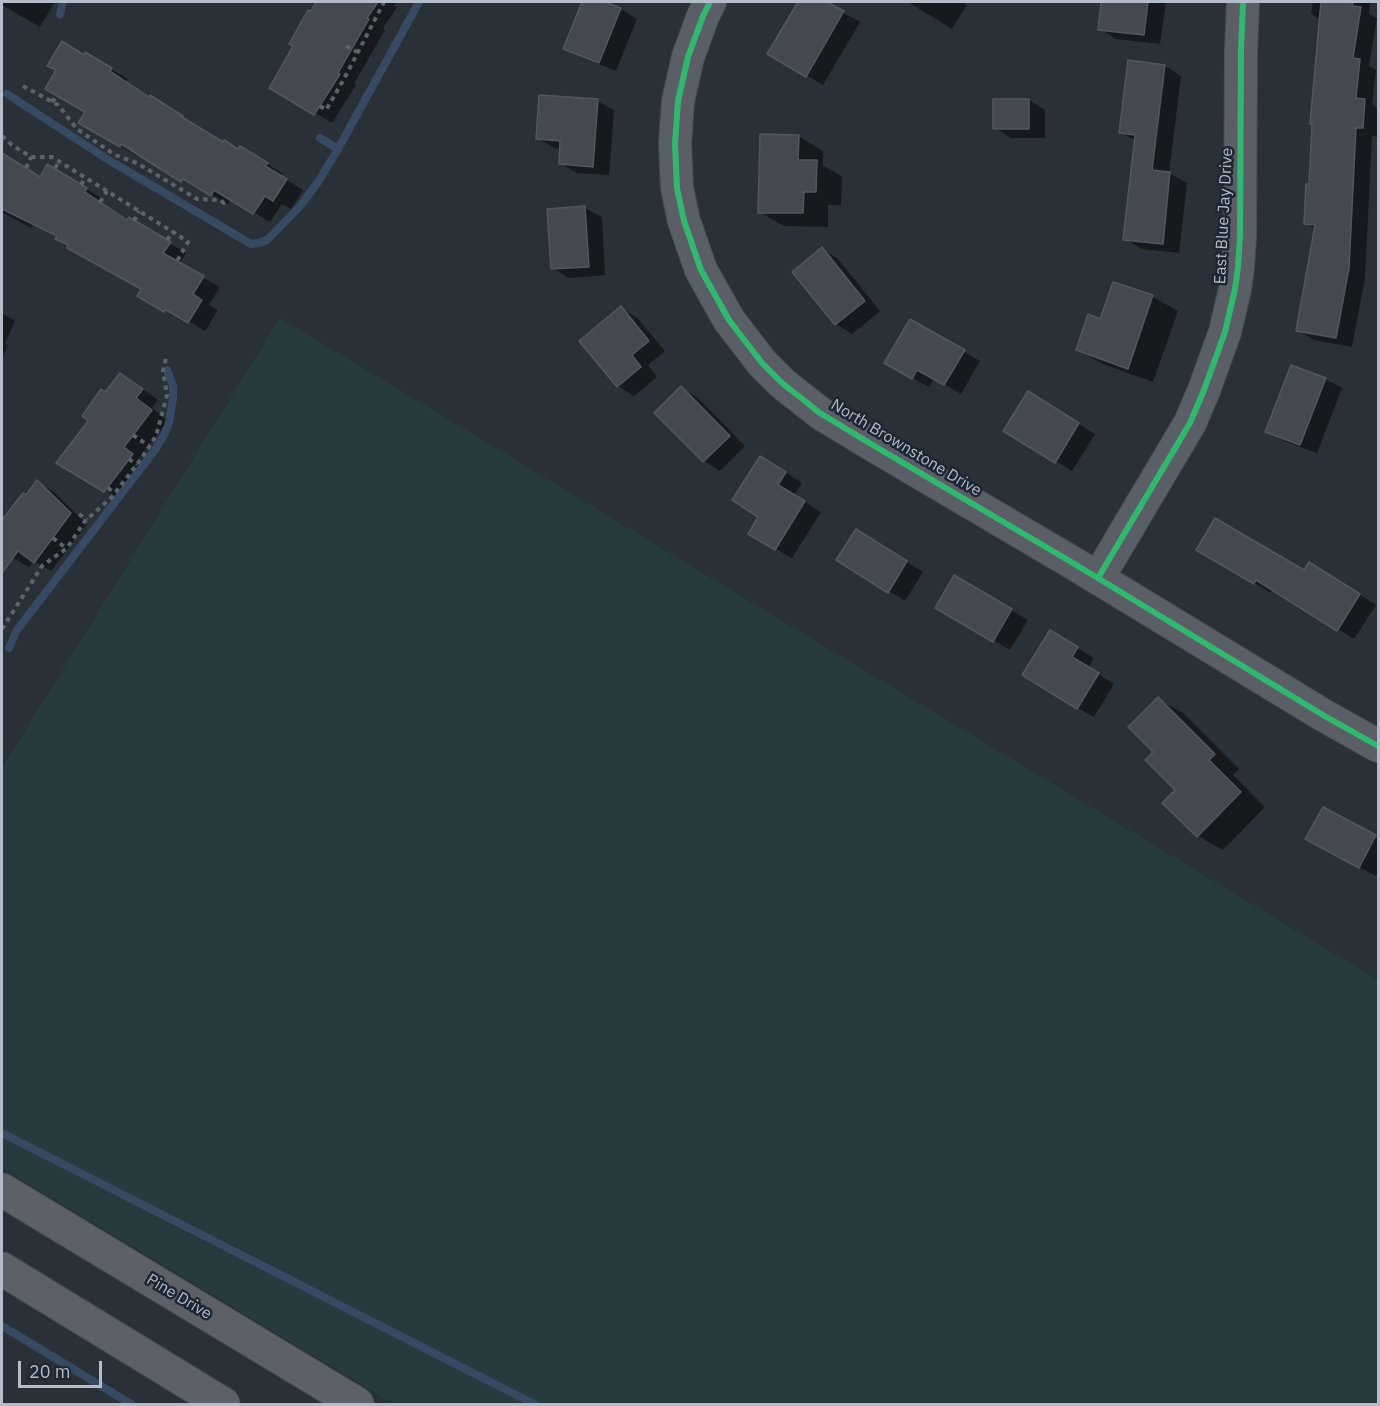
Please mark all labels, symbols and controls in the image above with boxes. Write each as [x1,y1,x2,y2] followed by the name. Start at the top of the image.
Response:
[1211,147,1237,285] street label: East Blue Jay Drive
[827,395,985,501] street label: North Brownstone Drive
[143,1270,215,1324] street label: Pine Drive
[21,1349,105,1387] scale bar
[29,1360,71,1383] text: 20 m

